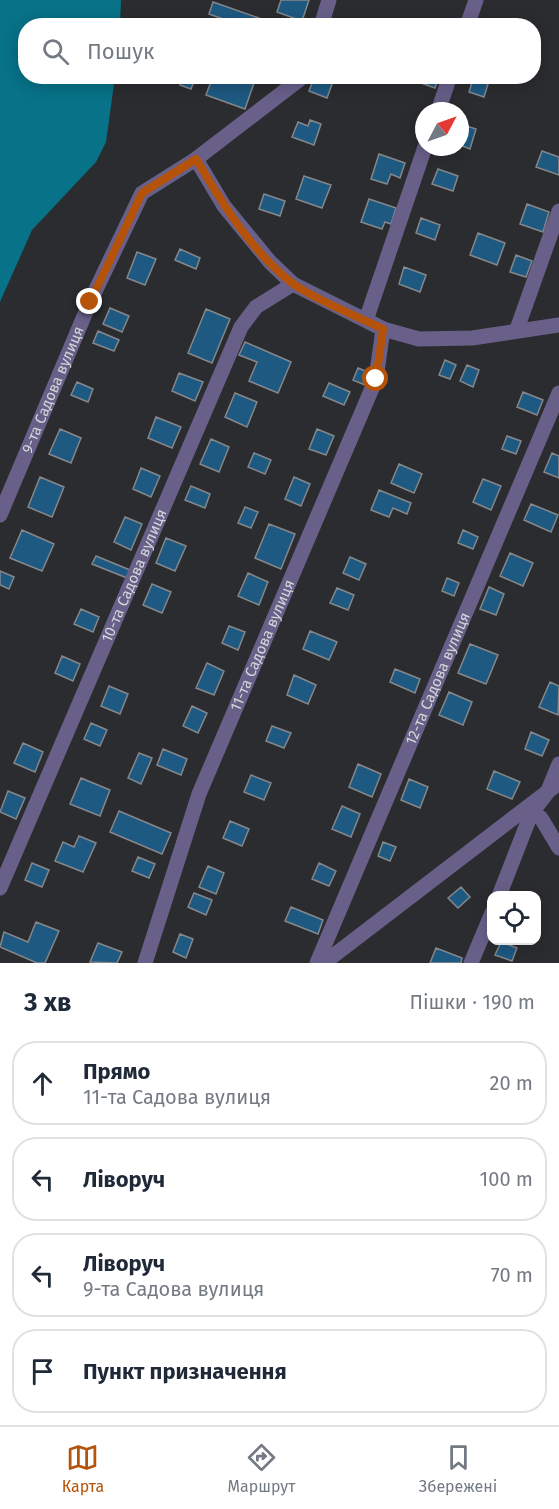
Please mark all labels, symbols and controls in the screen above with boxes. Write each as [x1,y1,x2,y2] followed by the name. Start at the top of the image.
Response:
[18,18,541,84] search box
[39,35,72,68] icon: search
[87,38,154,65] text: Пошук
[415,102,469,156] north arrow
[76,288,102,314] route end
[18,324,88,456] street label: 9-та Садова вулиця
[362,365,388,391] route start
[98,506,171,645] street label: 10-та Садова вулиця
[226,577,298,714] street label: 11-та Садова вулиця
[402,610,474,748] street label: 12-та Садова вулиця
[487,891,541,945] map controls
[487,891,541,945] button: locate
[24,987,71,1018] text: 3 хв
[409,990,535,1014] text: Пішки · 190 m
[83,1058,150,1085] text: Прямо
[26,1067,59,1100] icon: ahead
[490,1071,533,1095] text: 20 m
[83,1085,271,1109] text: 11-та Садова вулиця
[26,1163,59,1196] icon: left
[83,1166,165,1193] text: Ліворуч
[480,1167,533,1191] text: 100 m
[83,1250,165,1277] text: Ліворуч
[26,1259,59,1292] icon: left
[491,1263,533,1287] text: 70 m
[83,1277,264,1301] text: 9-та Садова вулиця
[26,1355,59,1388] icon: arrive
[83,1358,287,1385] text: Пункт призначення
[62,1441,104,1496] tab: Карта
[227,1441,295,1496] tab: Маршрут
[419,1441,497,1496] tab: Збережені

